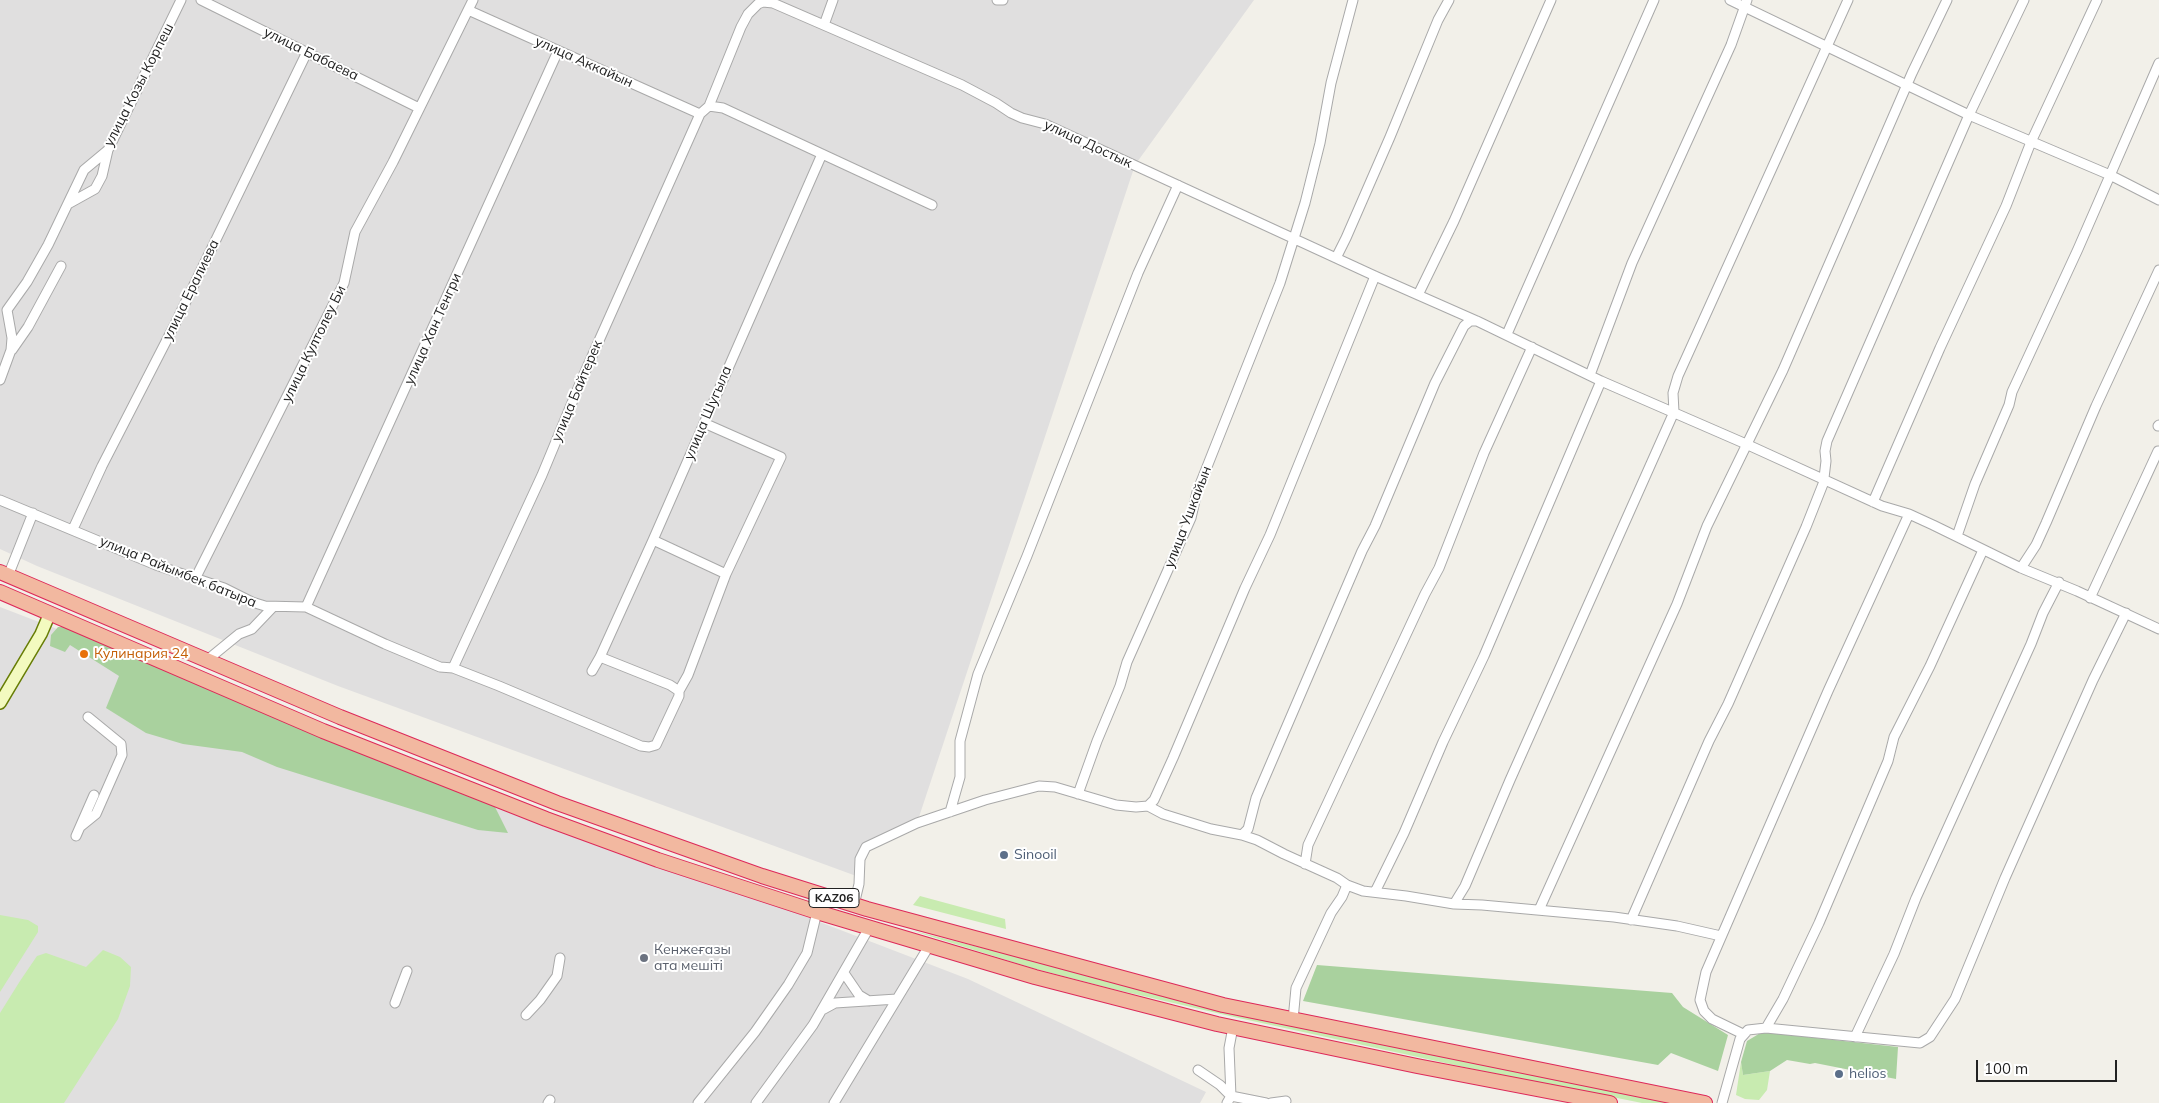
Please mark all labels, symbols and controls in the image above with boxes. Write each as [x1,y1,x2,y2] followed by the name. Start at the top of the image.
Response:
[101,21,177,149] street label: улица Козы Корпеш
[261,24,361,84] street label: улица Бабаева
[532,33,636,91] street label: улица Аккайын
[1041,116,1135,172] street label: улица Достык
[159,237,223,343] street label: улица Ералиева
[401,270,465,388] street label: улица Хан Тенгри
[278,283,350,405] street label: улица Култолеу Би
[548,338,606,444] street label: улица Байтерек
[681,363,735,463] street label: улица Шугыла
[1161,464,1215,570] street label: улица Ушкайын
[97,533,259,611] street label: улица Райымбек батыра
[94,646,188,662] place label: Кулинария 24
[78,648,90,660] marker: Кулинария 24
[1014,847,1057,863] place label: Sinooil
[998,849,1010,861] marker: Sinooil
[809,888,859,908] road number: KАZ06
[654,942,731,974] place label: Кенжеғазы ата мешіті
[638,952,650,964] marker: Кенжеғазы ата мешіті
[1979,1050,2120,1082] scale bar
[1984,1059,2028,1078] text: 100 m
[1849,1066,1886,1082] place label: helios
[1833,1068,1845,1080] marker: helios

